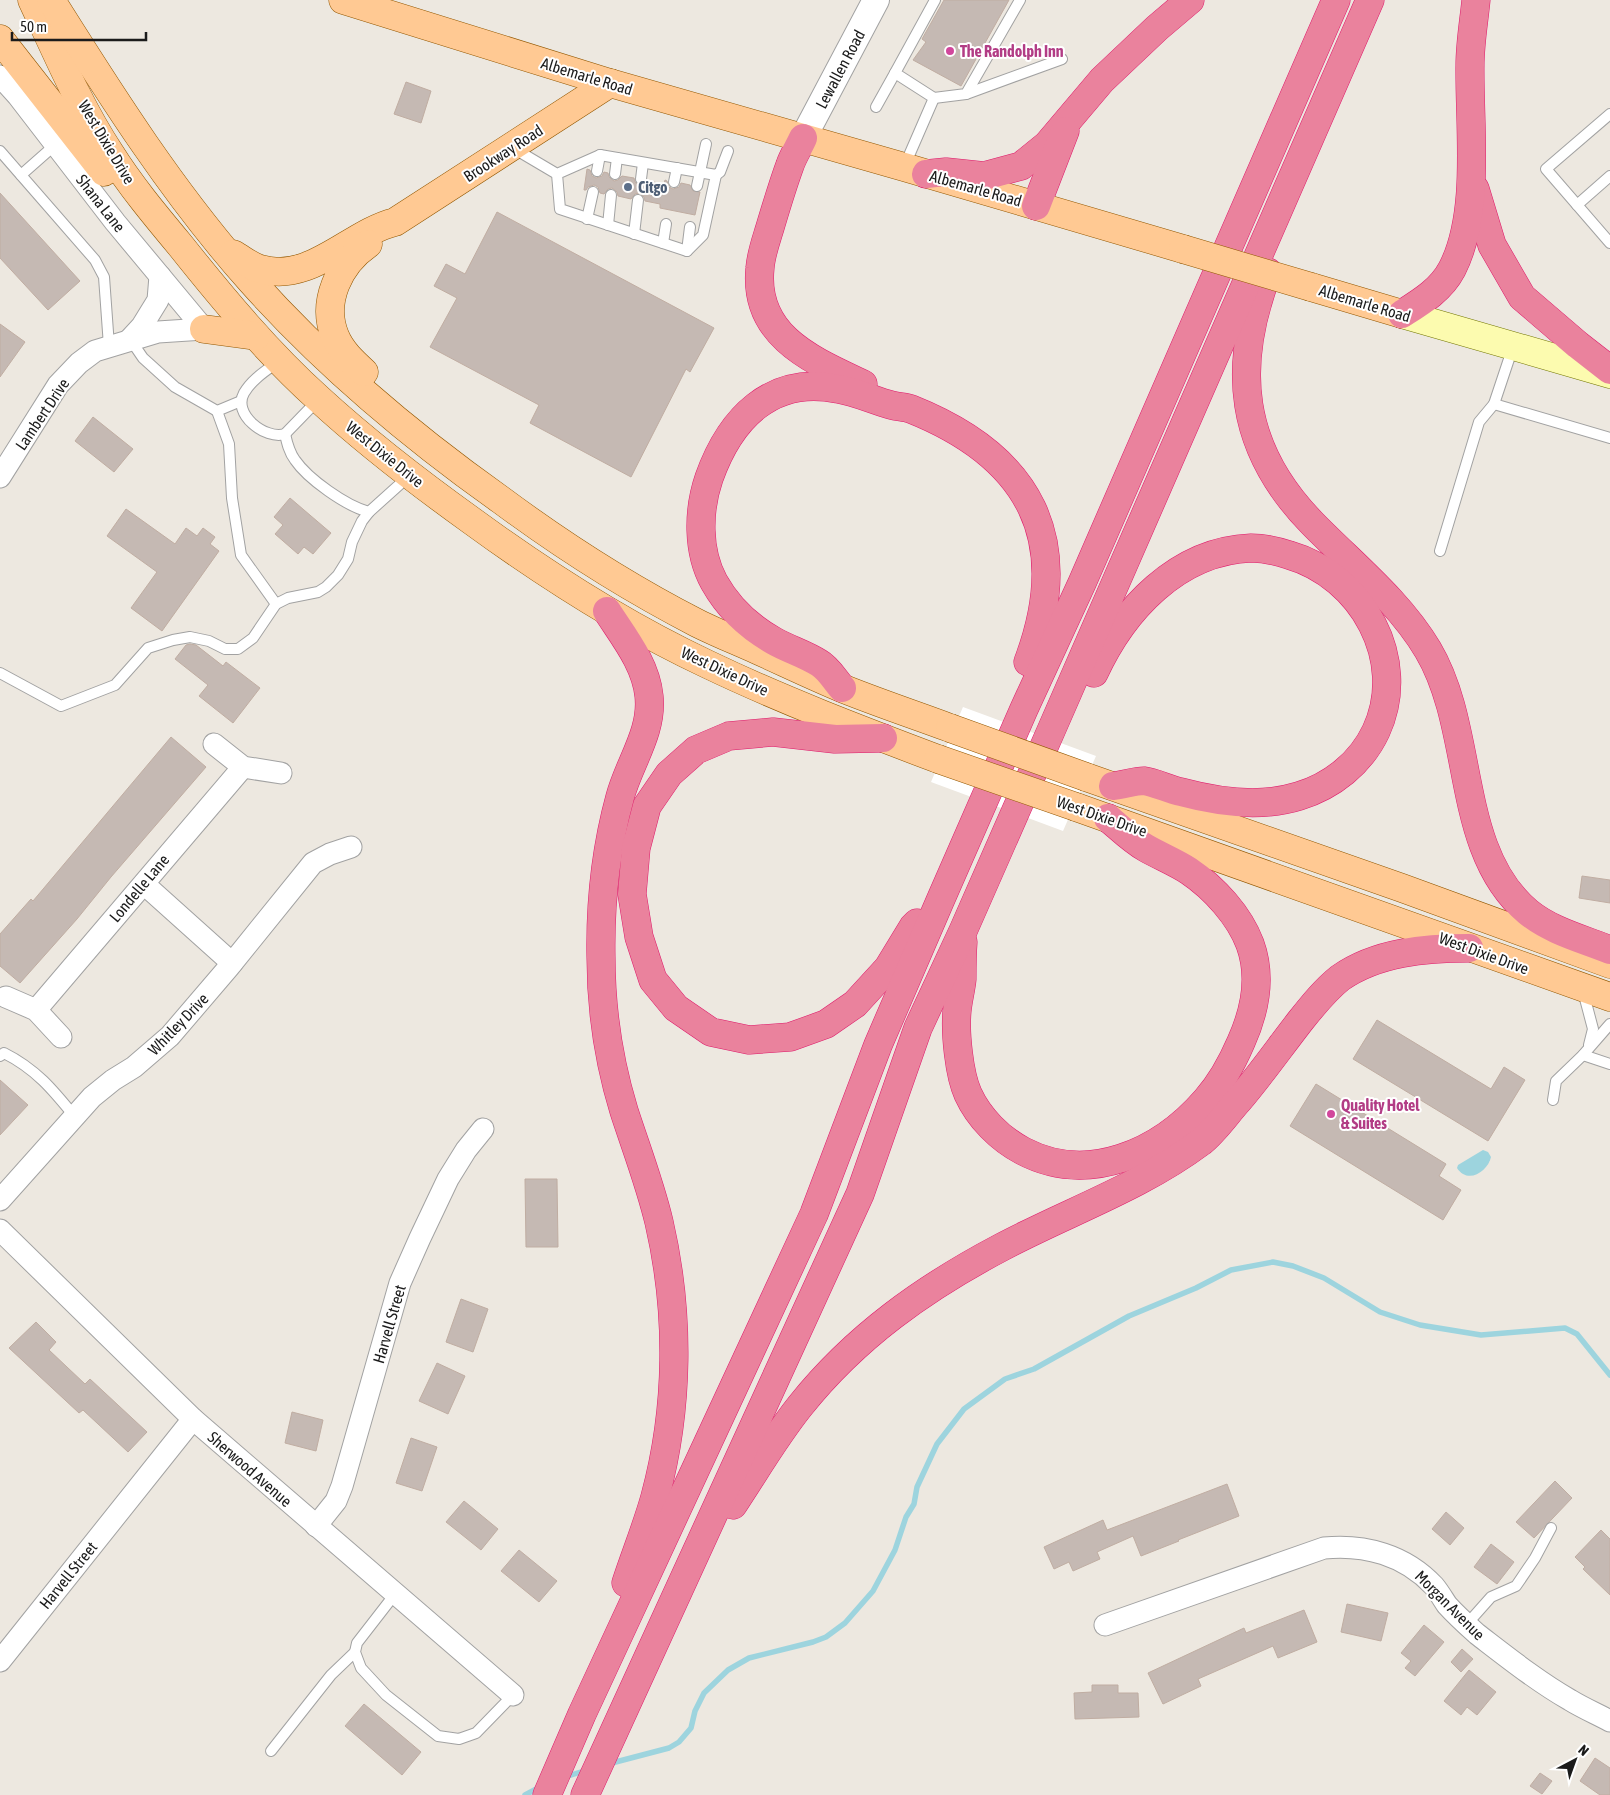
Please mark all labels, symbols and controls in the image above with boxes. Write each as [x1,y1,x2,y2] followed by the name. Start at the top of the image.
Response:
[12,10,146,42] scale bar
[20,18,47,35] text: 50 m
[812,27,868,111] street label: Lewallen Road
[960,42,1064,60] place label: The Randolph Inn
[944,45,956,57] marker: The Randolph Inn
[539,54,635,98] street label: Albemarle Road
[75,97,139,187] street label: West Dixie Drive
[460,121,546,186] street label: Brookway Road
[928,166,1024,210] street label: Albemarle Road
[73,171,129,235] street label: Shana Lane
[638,178,668,196] place label: Citgo
[622,181,634,193] marker: Citgo
[1317,281,1413,325] street label: Albemarle Road
[11,375,73,453] street label: Lambert Drive
[343,417,427,491] street label: West Dixie Drive
[679,643,771,699] street label: West Dixie Drive
[1055,792,1149,840] street label: West Dixie Drive
[106,851,172,925] street label: Londelle Lane
[1437,928,1531,978] street label: West Dixie Drive
[144,989,213,1059] street label: Whitley Drive
[1341,1096,1420,1132] place label: Quality Hotel & Suites
[1325,1108,1337,1120] marker: Quality Hotel & Suites
[369,1282,409,1365] street label: Harvell Street
[204,1428,296,1510] street label: Sherwood Avenue
[36,1538,101,1612] street label: Harvell Street
[1411,1567,1488,1644] street label: Morgan Avenue
[1550,1735,1600,1785] north arrow
[1575,1741,1592,1759] text: N

